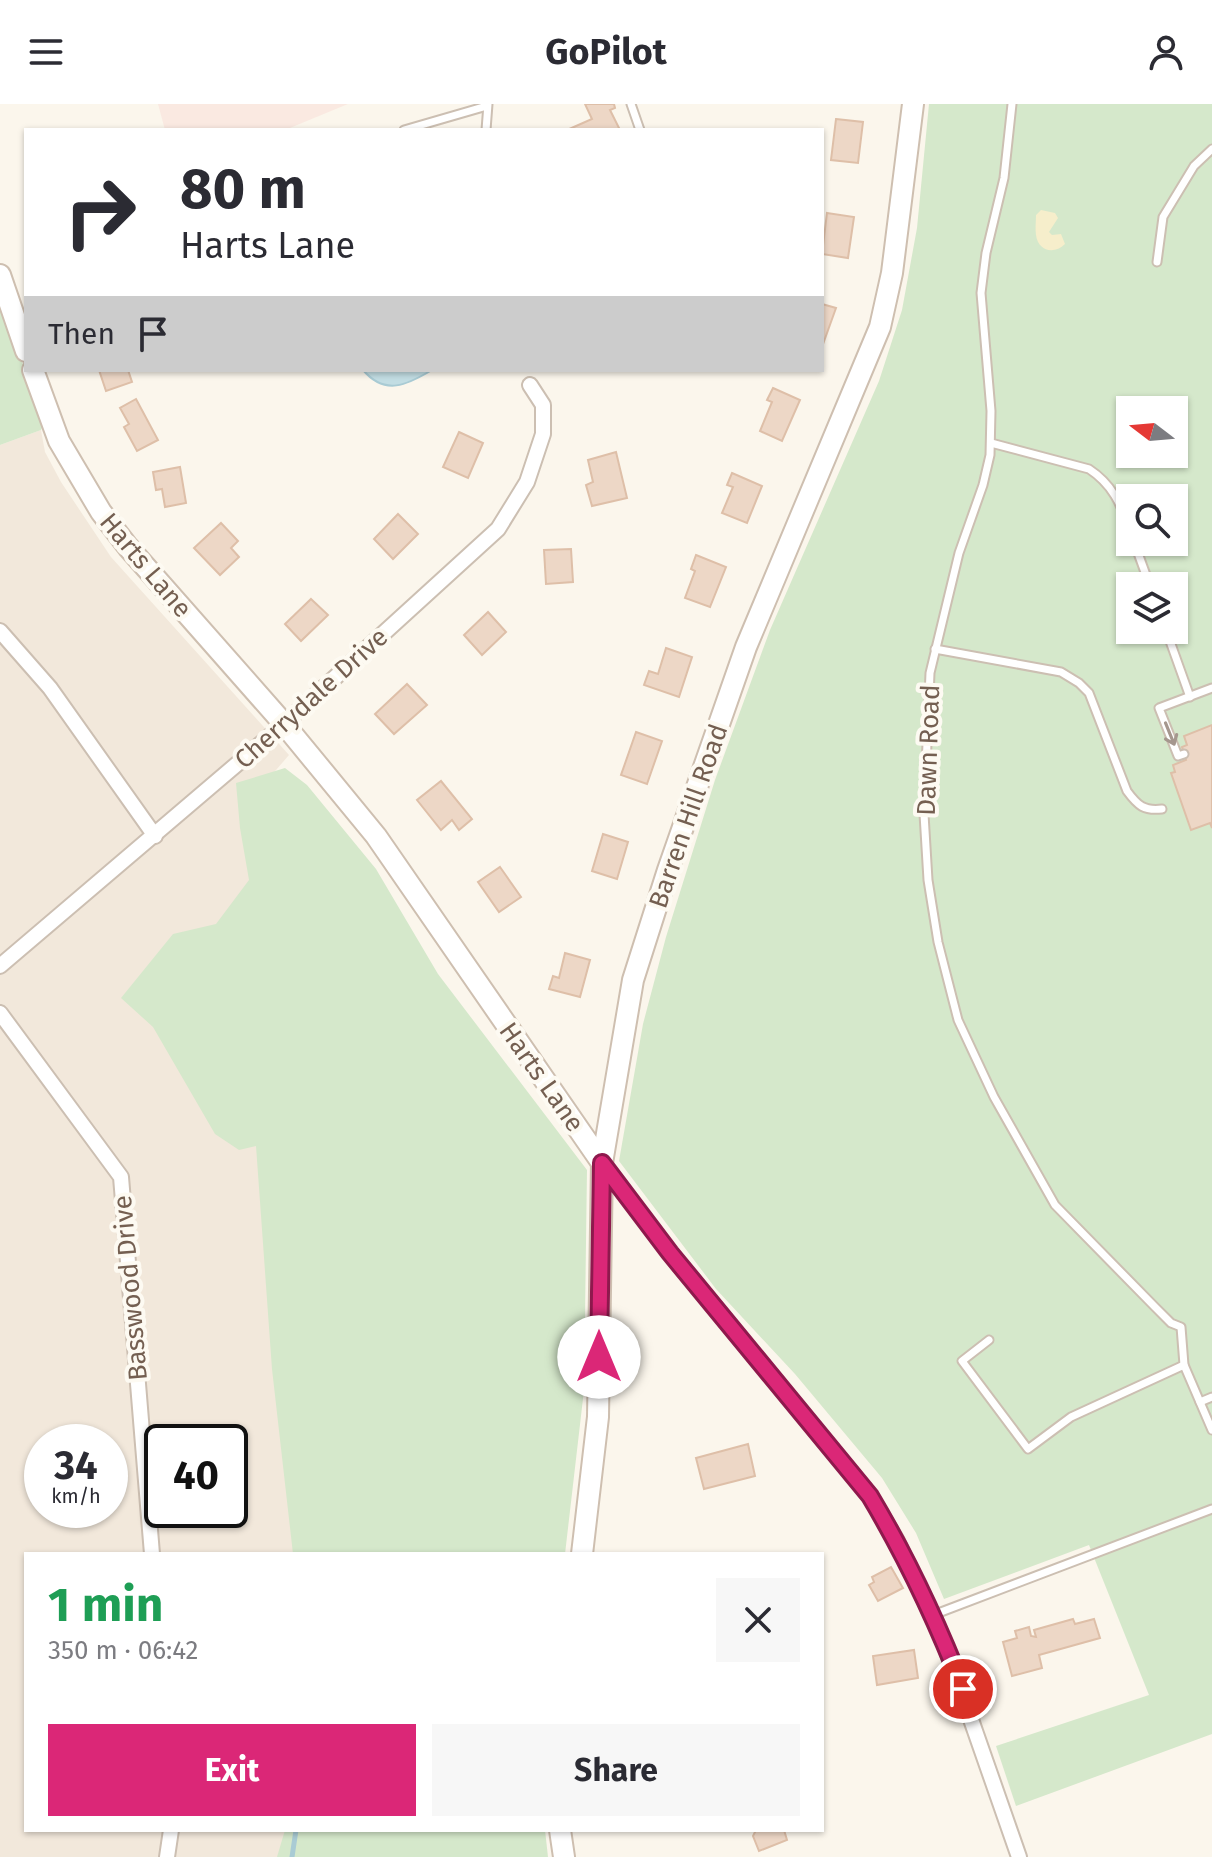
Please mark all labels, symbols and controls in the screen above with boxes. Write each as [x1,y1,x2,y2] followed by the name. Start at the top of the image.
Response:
[24,30,68,74] icon: menu
[545,30,667,74] text: GoPilot
[1144,30,1188,74] icon: person
[180,156,306,223] text: 80 m
[48,160,152,264] icon: right
[180,224,355,268] text: Harts Lane
[131,312,175,356] icon: arrive
[48,316,115,352] text: Then
[1116,396,1188,468] north arrow
[1116,396,1188,644] map controls
[1116,484,1188,556] button: search
[93,507,198,624] street label: Harts Lane
[1116,572,1188,644] button: layers
[228,621,394,775] street label: Cherrydale Drive
[911,684,946,816] street label: Dawn Road
[642,720,734,912] street label: Barren Hill Road
[1164,721,1178,746] one-way arrow
[493,1017,591,1138] street label: Harts Lane
[107,1194,154,1382] street label: Basswood Drive
[557,1315,641,1399] position arrow
[144,1424,248,1528] speed limit sign: 40
[54,1442,98,1490] text: 34
[51,1484,101,1508] text: km/h
[48,1576,163,1634] text: 1 min
[716,1578,800,1662] button: close
[48,1635,198,1666] text: 350 m · 06:42
[929,1655,997,1723] pin
[941,1667,985,1711] icon: arrive
[48,1724,416,1816] button: Exit
[432,1724,800,1816] button: Share

